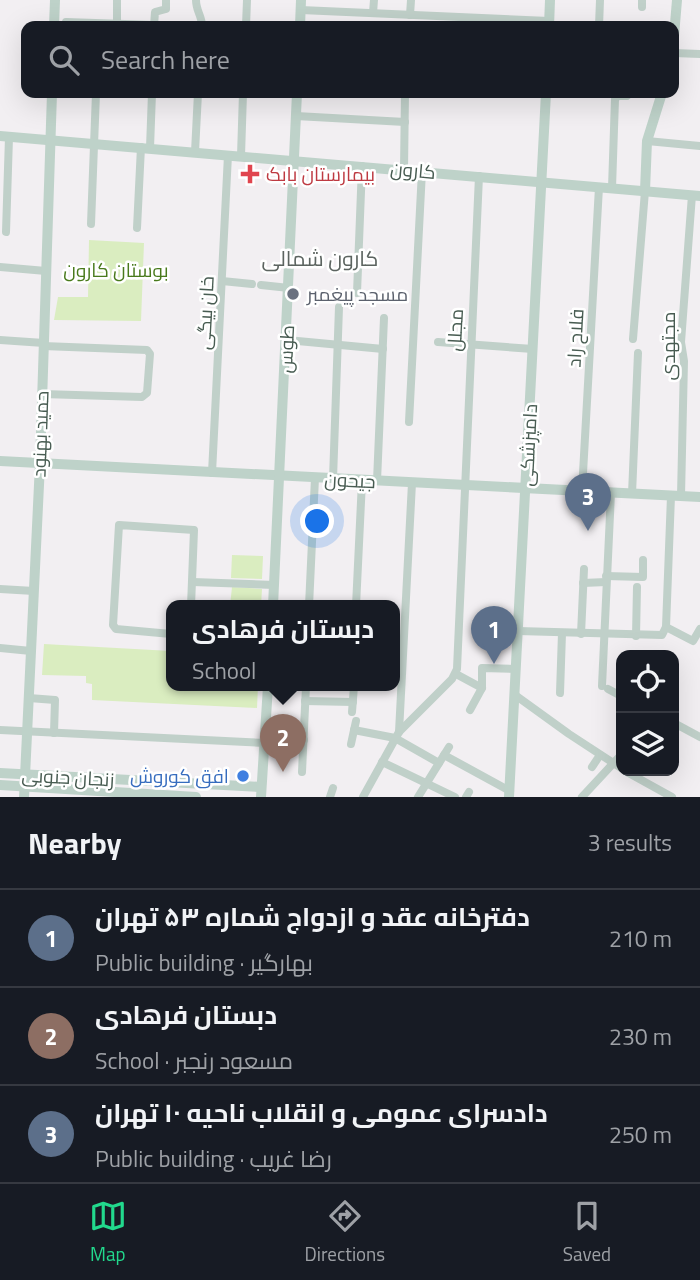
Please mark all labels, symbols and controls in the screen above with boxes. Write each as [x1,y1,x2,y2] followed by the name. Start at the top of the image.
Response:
[21,21,679,98] search box
[101,40,230,79] text: Search here
[45,41,83,79] icon: search
[389,153,437,186] street label: کارون
[266,159,375,188] place label: بیمارستان بابک
[240,164,260,184] marker: بیمارستان بابک
[262,242,378,274] district label: کارون شمالی
[63,255,169,284] park label: بوستان کارون
[188,275,221,351] street label: خان بیگی
[306,279,408,308] place label: مسجد پیغمبر
[285,286,301,302] marker: مسجد پیغمبر
[439,308,470,352] street label: مجلل
[558,308,591,368] street label: فلاح راد
[653,312,682,380] street label: مجتهدی
[270,324,301,374] street label: طوس
[23,390,56,478] street label: حمید بهنود
[511,403,544,487] street label: دامپزشکی
[324,464,376,495] street label: جیحون
[565,473,611,531] pin: 3
[300,504,334,538] your location
[166,600,400,691] popup
[471,606,517,664] pin: 1
[192,609,374,648] text: دبستان فرهادی
[616,650,679,776] map controls
[616,650,679,713] button: locate
[192,653,256,688] text: School
[616,713,679,776] button: layers
[260,714,306,772] pin: 2
[21,760,115,793] street label: زنجان جنوبی
[130,761,229,790] place label: افق کوروش
[235,768,251,784] marker: افق کوروش
[28,820,121,866] text: Nearby
[588,825,672,860] text: 3 results
[95,897,530,936] text: دفترخانه عقد و ازدواج شماره ۵۳ تهران
[45,921,57,956] text: 1
[609,921,672,956] text: 210 m
[95,945,313,980] text: Public building · بهارگیر
[95,995,277,1034] text: دبستان فرهادی
[45,1019,57,1054] text: 2
[609,1019,672,1054] text: 230 m
[95,1043,293,1078] text: School · مسعود رنجبر
[95,1093,548,1132] text: دادسرای عمومی و انقلاب ناحیه ۱۰ تهران
[45,1117,57,1152] text: 3
[609,1117,672,1152] text: 250 m
[95,1141,332,1176] text: Public building · رضا غریب
[89,1197,127,1268] tab: Map
[305,1197,385,1268] tab: Directions
[563,1197,611,1268] tab: Saved

